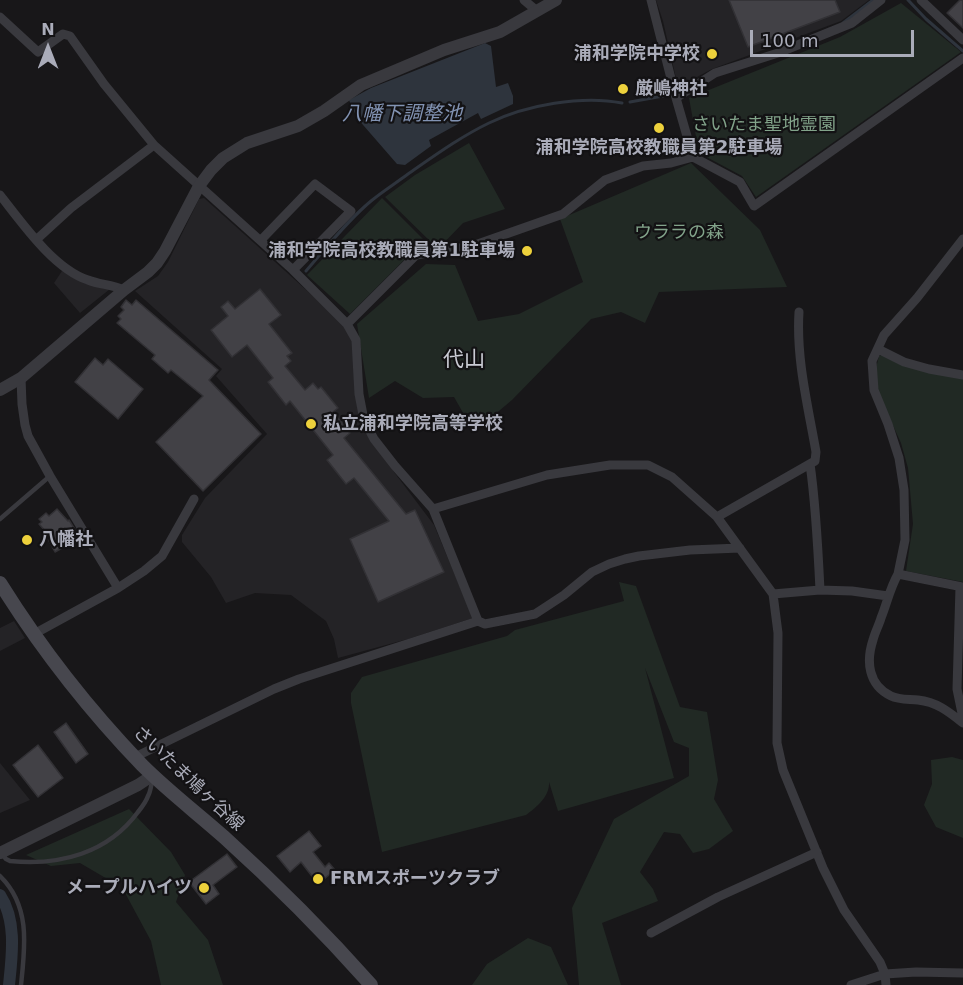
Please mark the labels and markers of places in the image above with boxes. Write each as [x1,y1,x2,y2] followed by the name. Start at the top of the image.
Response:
[574,43,700,65] place label: 浦和学院中学校
[705,47,719,61] marker: 浦和学院中学校
[635,78,707,100] place label: 厳嶋神社
[616,82,630,96] marker: 厳嶋神社
[652,121,666,135] marker: 浦和学院高校教職員第2駐車場
[536,137,782,159] place label: 浦和学院高校教職員第2駐車場
[268,240,515,262] place label: 浦和学院高校教職員第1駐車場
[520,244,534,258] marker: 浦和学院高校教職員第1駐車場
[323,413,503,435] place label: 私立浦和学院高等学校
[304,417,318,431] marker: 私立浦和学院高等学校
[39,529,93,551] place label: 八幡社
[20,533,34,547] marker: 八幡社
[330,868,500,890] place label: FRMスポーツクラブ
[311,872,325,886] marker: FRMスポーツクラブ
[66,877,192,899] place label: メープルハイツ
[197,881,211,895] marker: メープルハイツ

